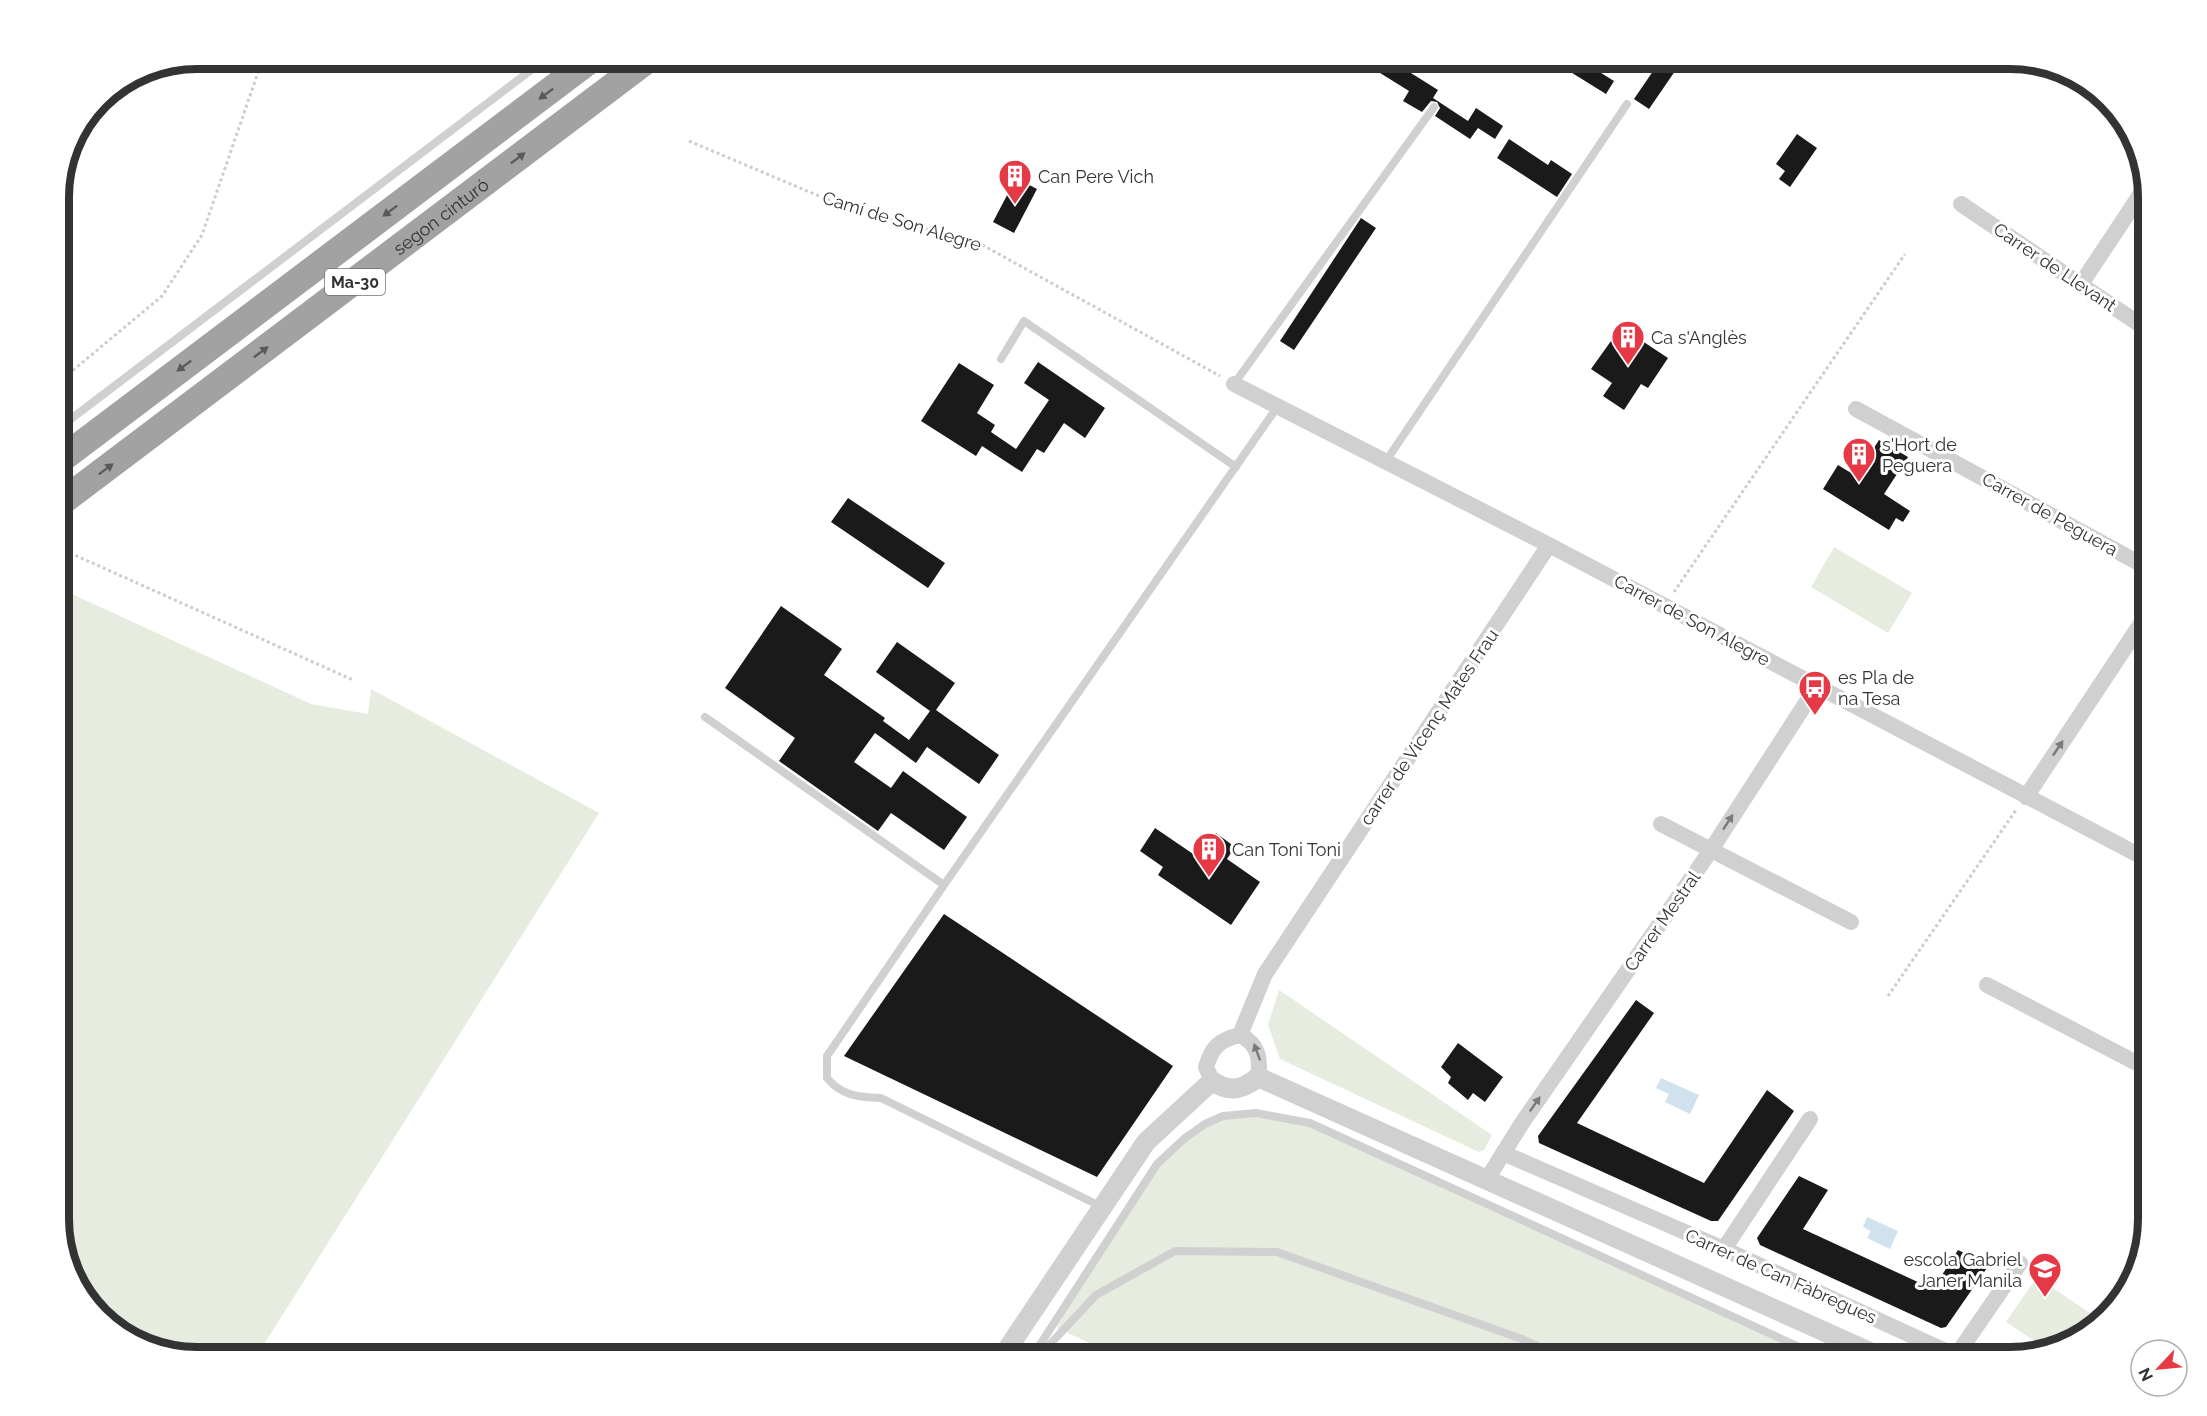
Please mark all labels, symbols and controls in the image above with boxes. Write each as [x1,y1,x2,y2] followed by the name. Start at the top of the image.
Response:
[538,87,553,99] one-way arrow
[510,153,525,165] one-way arrow
[997,158,1033,205] building icon: Can Pere Vich
[1038,166,1154,187] place label: Can Pere Vich
[389,173,493,259] street label: segon cinturó
[820,187,984,255] street label: Camí de Son Alegre
[383,205,399,217] one-way arrow
[1990,218,2120,316] street label: Carrer de Llevant
[325,269,385,295] road number: Ma-30
[1610,319,1646,366] building icon: Ca s'Anglès
[1651,327,1747,348] place label: Ca s'Anglès
[254,346,269,358] one-way arrow
[177,360,192,372] one-way arrow
[1882,434,1957,476] place label: s'Hort de Peguera
[1841,436,1877,483] building icon: s'Hort de Peguera
[97,463,113,475] one-way arrow
[1978,468,2122,560] street label: Carrer de Peguera
[1611,570,1774,670] street label: Carrer de Son Alegre
[1355,625,1503,829] street label: carrer de Vicenç Mates Frau
[1838,667,1915,709] place label: es Pla de na Tesa
[1797,669,1833,716] bus stop icon: es Pla de na Tesa
[2053,740,2064,756] one-way arrow
[1723,814,1734,830] one-way arrow
[1191,831,1227,878] building icon: Can Toni Toni
[1232,839,1341,860] place label: Can Toni Toni
[1620,867,1704,975] street label: Carrer Mestral
[1251,1043,1261,1061] one-way arrow
[1529,1096,1540,1112] one-way arrow
[1682,1224,1880,1328] street label: Carrer de Can Fàbregues
[1903,1249,2022,1291] place label: escola Gabriel Janer Manila
[2027,1251,2063,1298] school or university icon: escola Gabriel Janer Manila
[2129,1338,2189,1398] north arrow
[2135,1365,2157,1384] text: N

